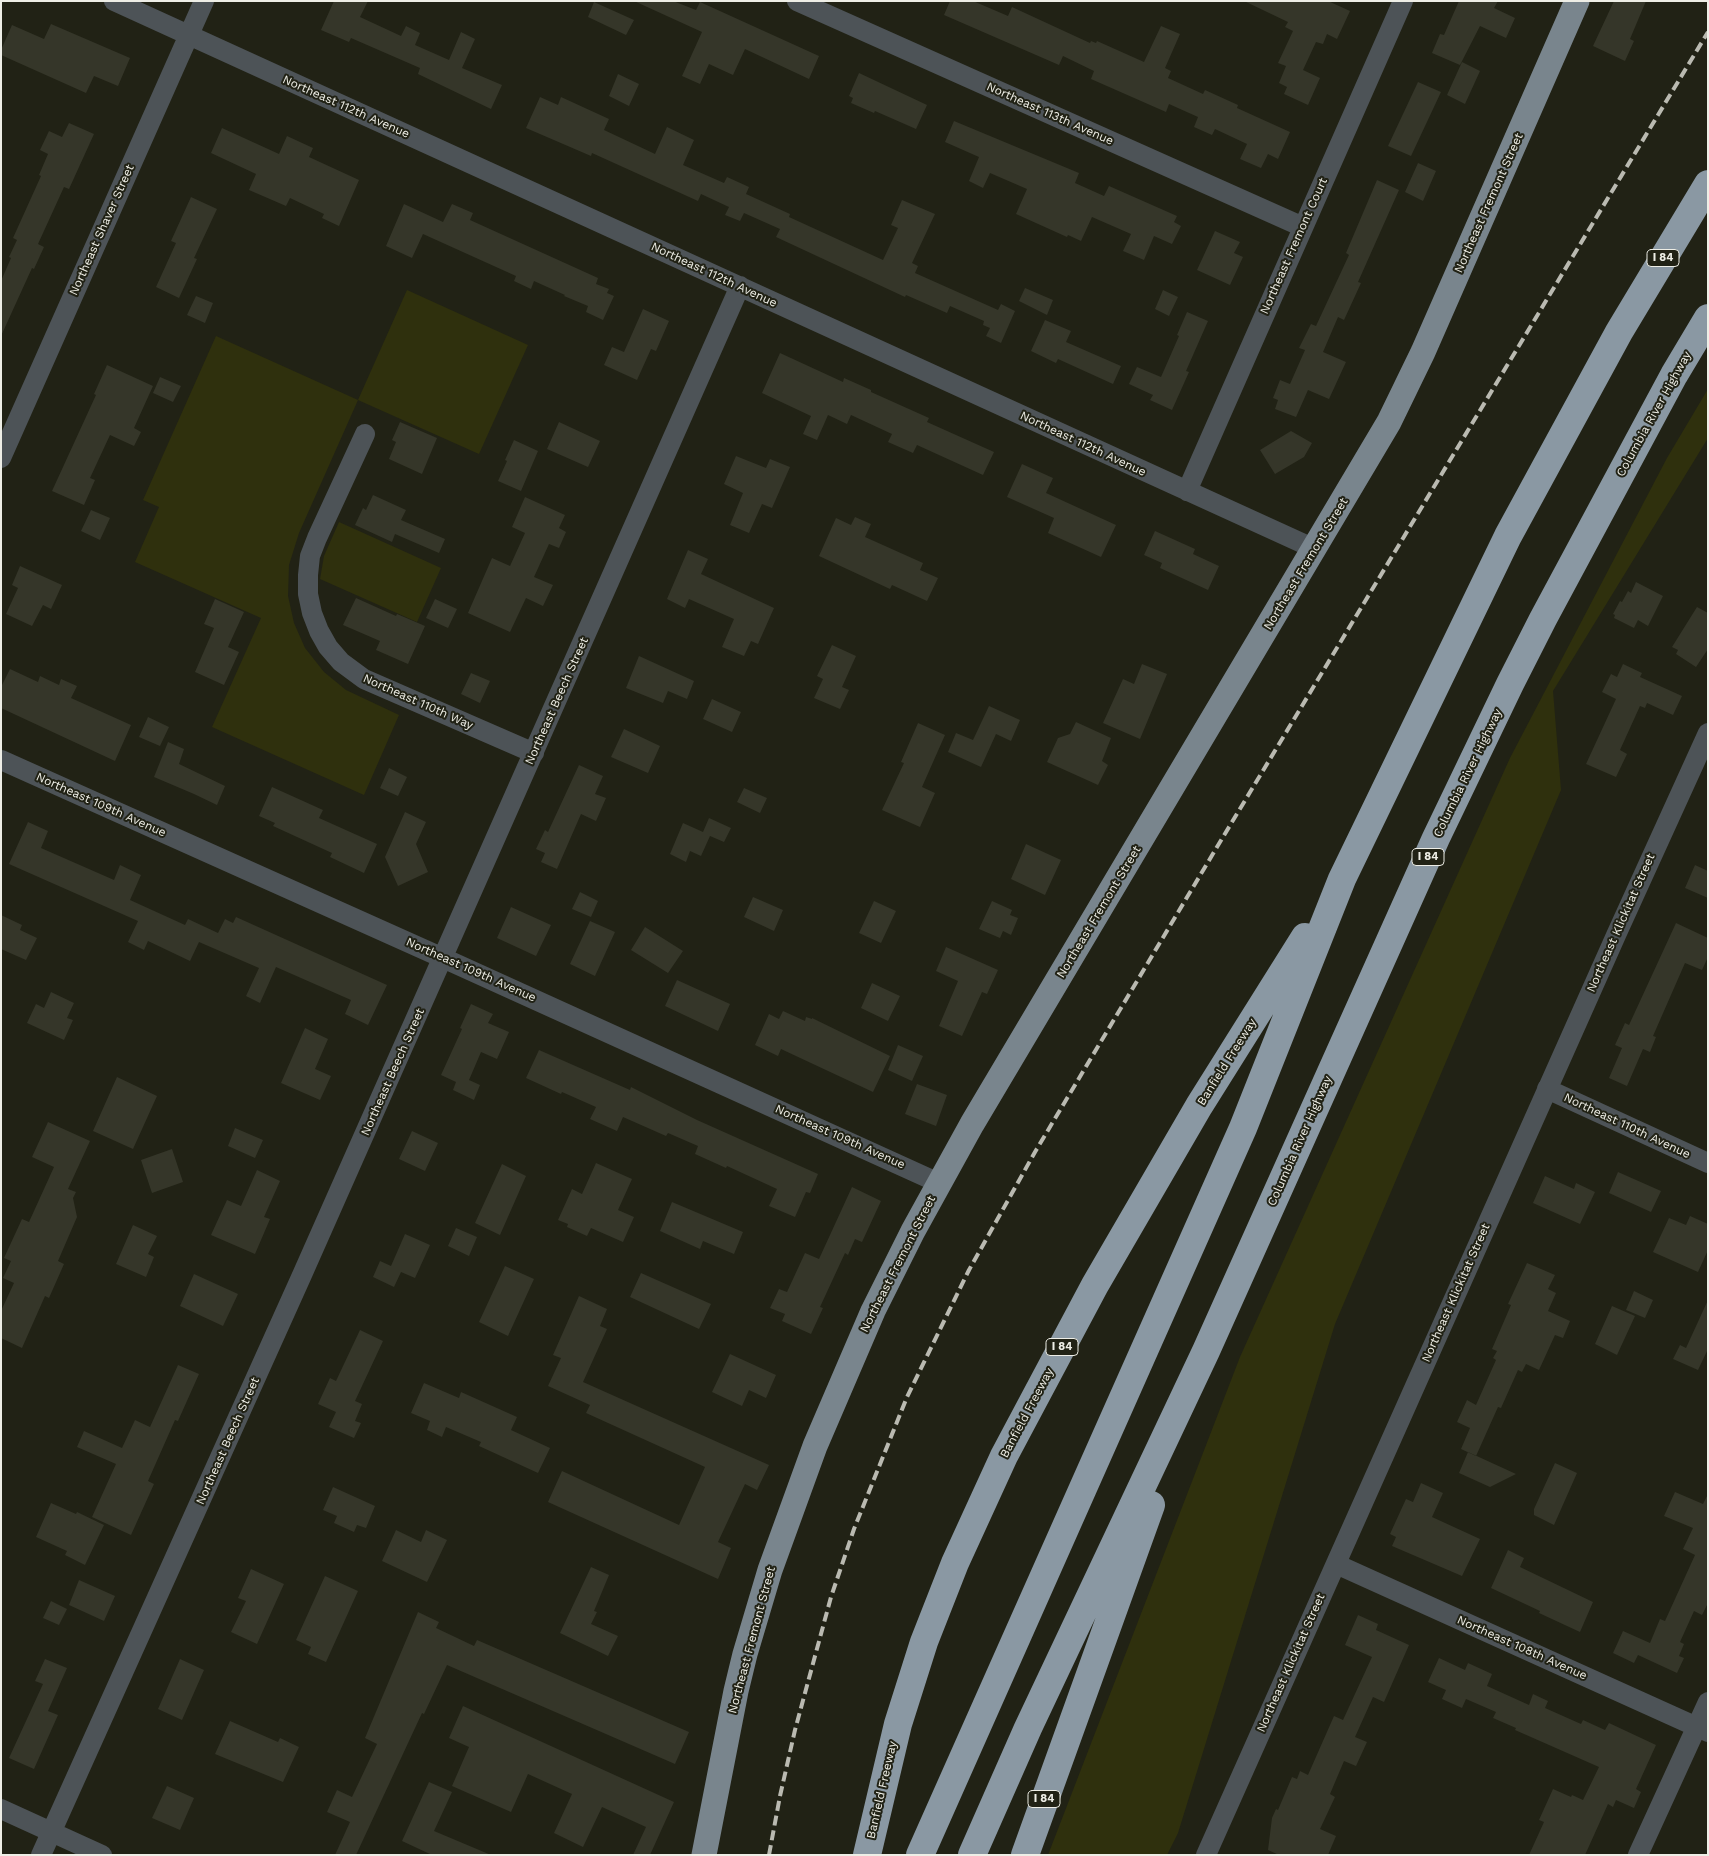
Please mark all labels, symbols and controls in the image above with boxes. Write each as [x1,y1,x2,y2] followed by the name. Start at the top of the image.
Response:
[280,72,412,142] street label: Northeast 112th Avenue
[984,79,1116,149] street label: Northeast 113th Avenue
[1452,131,1526,275] street label: Northeast Fremont Street
[67,162,137,298] street label: Northeast Shaver Street
[1257,175,1331,317] street label: Northeast Fremont Court
[649,239,779,311] street label: Northeast 112th Avenue
[1647,250,1679,266] road number: I 84
[1614,349,1694,479] street label: Columbia River Highway
[1018,408,1148,480] street label: Northeast 112th Avenue
[1261,495,1351,633] street label: Northeast Fremont Street
[522,635,592,767] street label: Northeast Beech Street
[361,671,475,733] street label: Northeast 110th Way
[1431,706,1505,840] street label: Columbia River Highway
[34,770,168,840] street label: Northeast 109th Avenue
[1054,843,1144,981] street label: Northeast Fremont Street
[1412,849,1444,866] road number: I 84
[1584,851,1658,995] street label: Northeast Klickitat Street
[404,935,538,1005] street label: Northeast 109th Avenue
[358,1006,428,1138] street label: Northeast Beech Street
[1194,1016,1260,1108] street label: Banfield Freeway
[1265,1074,1335,1208] street label: Columbia River Highway
[1561,1090,1693,1162] street label: Northeast 110th Avenue
[773,1102,907,1172] street label: Northeast 109th Avenue
[857,1193,939,1335] street label: Northeast Fremont Street
[1419,1221,1493,1365] street label: Northeast Klickitat Street
[1046,1338,1078,1355] road number: I 84
[997,1366,1057,1460] street label: Banfield Freeway
[193,1375,263,1507] street label: Northeast Beech Street
[725,1565,779,1715] street label: Northeast Fremont Street
[1254,1591,1328,1735] street label: Northeast Klickitat Street
[1455,1613,1589,1683] street label: Northeast 108th Avenue
[864,1740,900,1840] street label: Banfield Freeway
[1028,1790,1060,1808] road number: I 84

